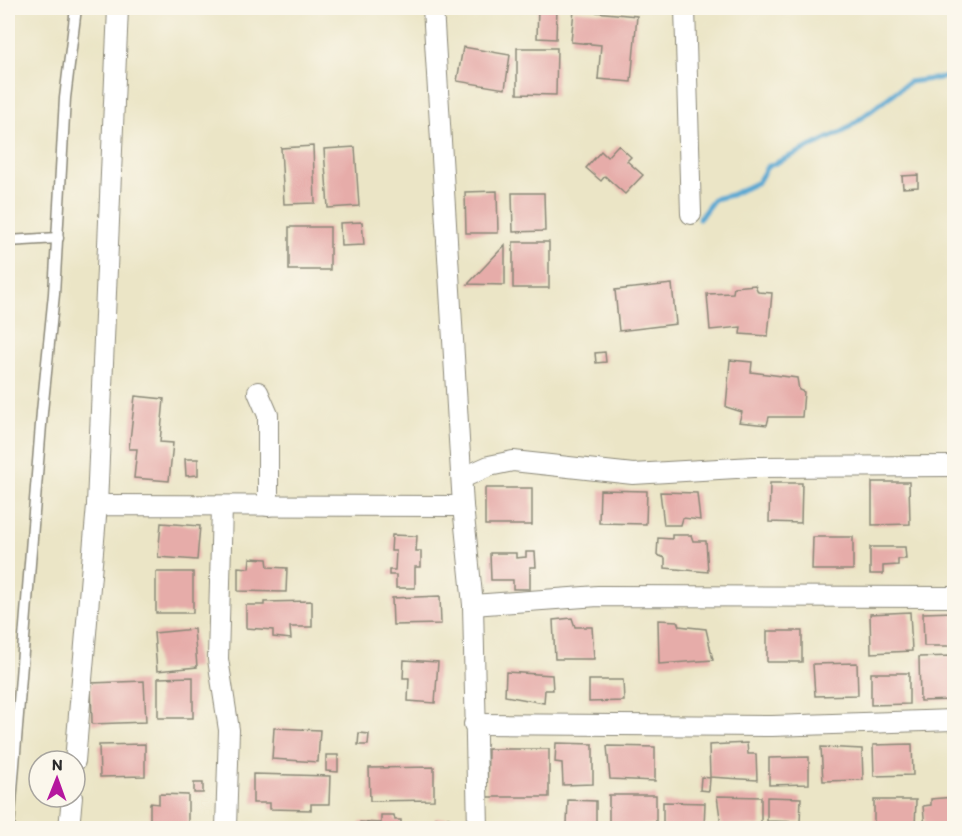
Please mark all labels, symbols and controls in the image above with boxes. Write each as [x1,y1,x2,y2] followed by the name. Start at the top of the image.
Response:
[27,749,87,809] north arrow
[52,755,63,774] text: N

